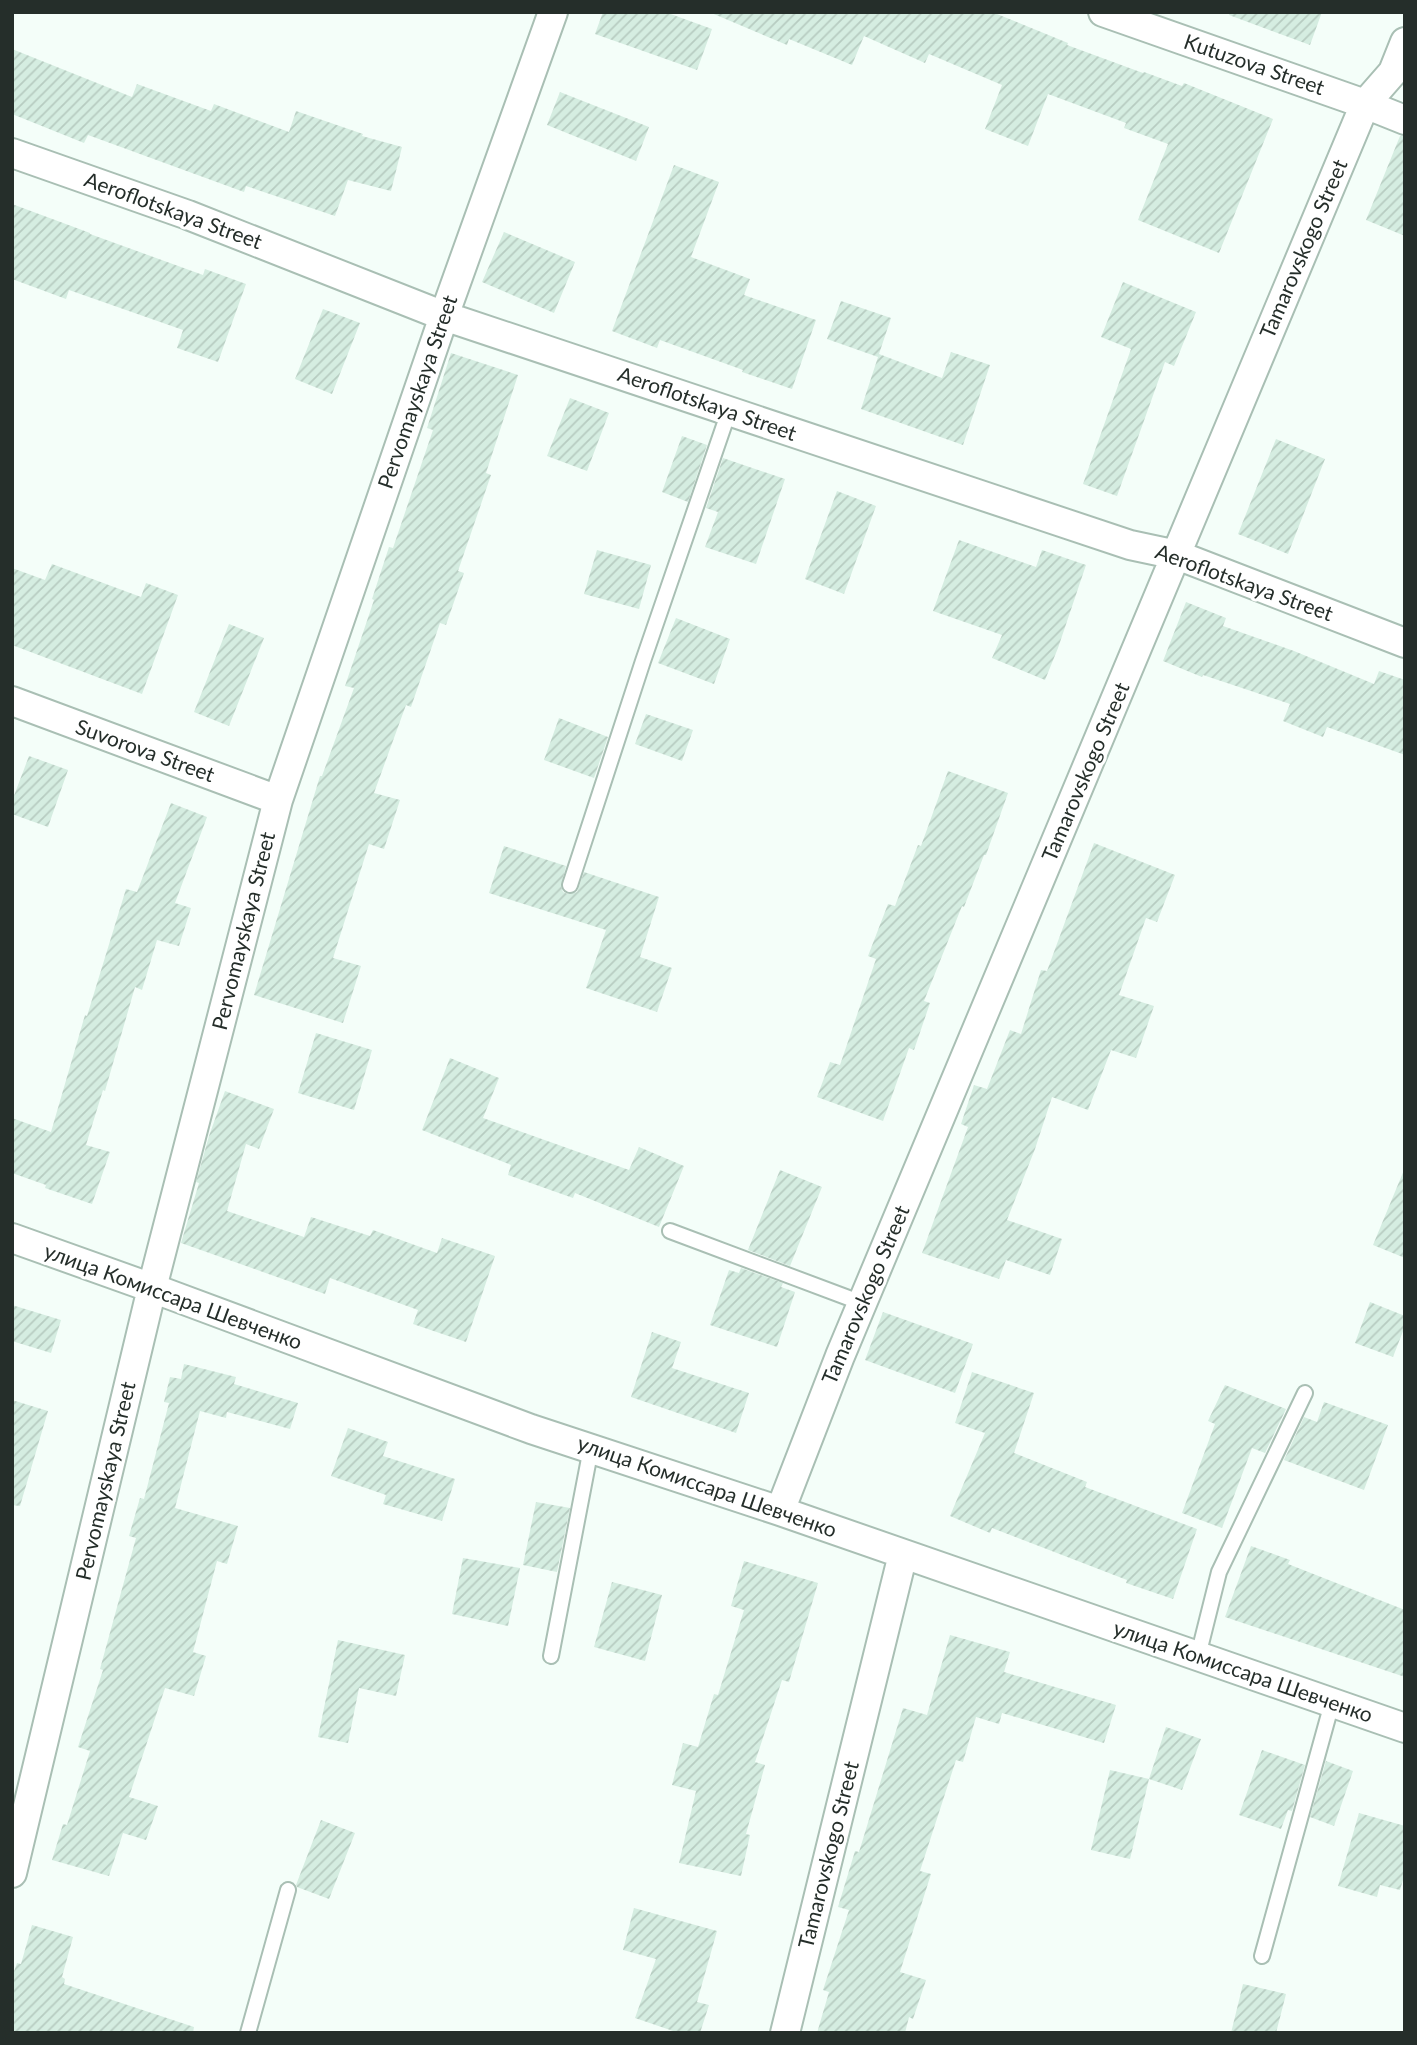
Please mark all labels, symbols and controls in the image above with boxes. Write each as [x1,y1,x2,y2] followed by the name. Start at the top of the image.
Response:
[1181,28,1328,99] street label: Kutuzova Street
[1254,155,1352,342] street label: Tamarovskogo Street
[81,166,266,254] street label: Aeroflotskaya Street
[372,291,462,492] street label: Pervomayskaya Street
[615,360,800,445] street label: Aeroflotskaya Street
[1152,538,1337,626] street label: Aeroflotskaya Street
[1036,678,1134,865] street label: Tamarovskogo Street
[73,713,219,786] street label: Suvorova Street
[206,829,279,1032] street label: Pervomayskaya Street
[816,1201,914,1388] street label: Tamarovskogo Street
[41,1237,306,1354] street label: улица Комиссара Шевченко
[70,1378,140,1582] street label: Pervomayskaya Street
[575,1429,841,1542] street label: улица Комиссара Шевченко
[1111,1614,1377,1727] street label: улица Комиссара Шевченко
[792,1758,863,1951] street label: Tamarovskogo Street

